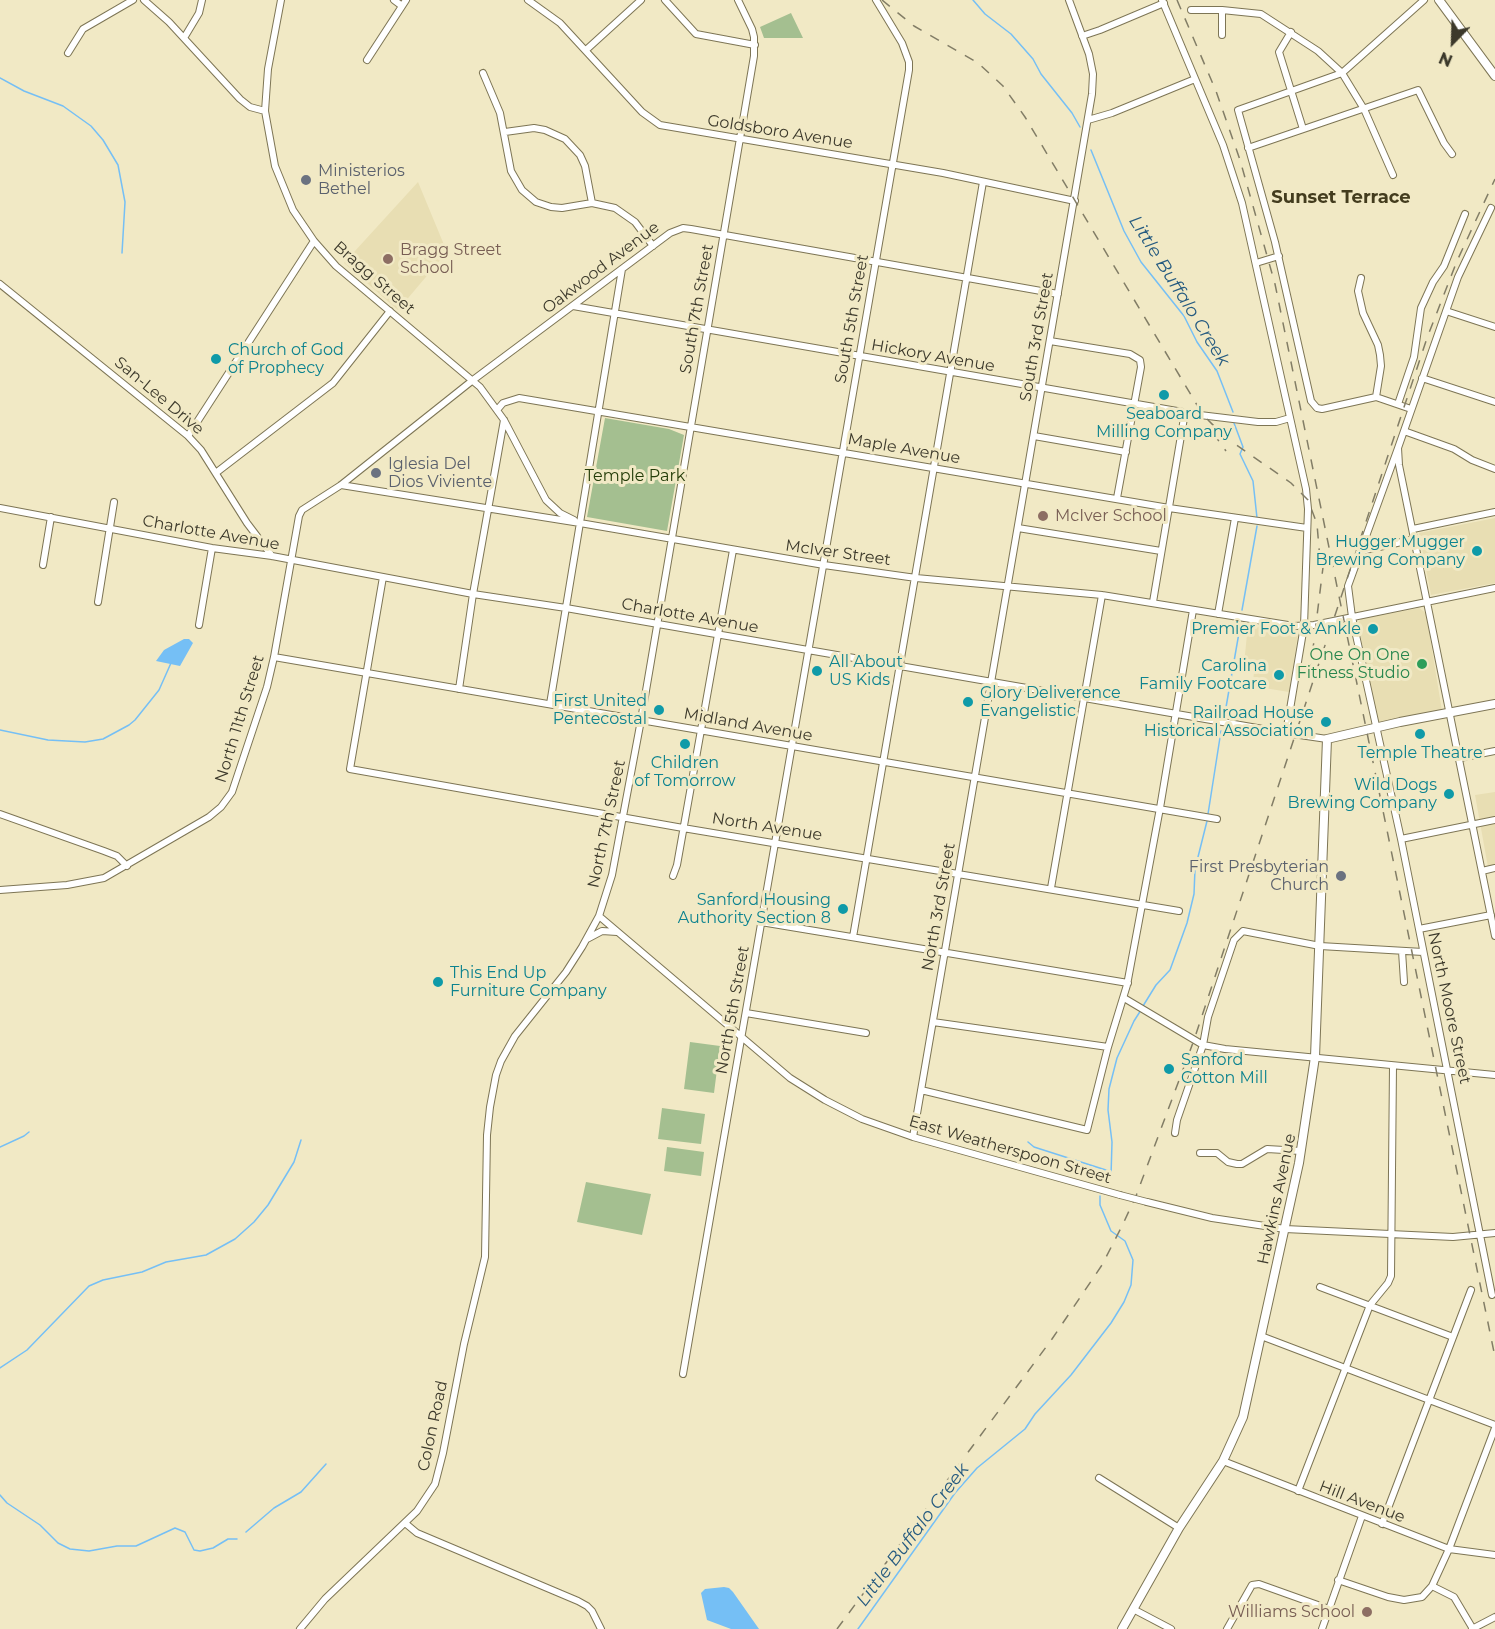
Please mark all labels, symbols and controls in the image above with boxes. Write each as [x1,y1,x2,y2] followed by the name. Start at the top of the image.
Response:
[1423,12,1483,72] north arrow
[1436,48,1455,70] text: N
[706,111,854,153] street label: Goldsboro Avenue
[318,161,405,199] place label: Ministerios Bethel
[299,173,313,187] marker: Ministerios Bethel
[1271,187,1411,209] district label: Sunset Terrace
[1124,212,1234,370] water label: Little Buffalo Creek
[539,218,663,318] street label: Oakwood Avenue
[329,237,419,319] street label: Bragg Street
[400,240,502,278] place label: Bragg Street School
[676,243,718,375] street label: South 7th Street
[381,252,395,266] marker: Bragg Street School
[831,253,873,385] street label: South 5th Street
[1016,271,1058,403] street label: South 3rd Street
[870,336,996,376] street label: Hickory Avenue
[228,340,344,378] place label: Church of God of Prophecy
[209,352,223,366] marker: Church of God of Prophecy
[110,353,208,439] street label: San-Lee Drive
[1157,388,1171,402] marker: Seaboard Milling Company
[1096,404,1232,442] place label: Seaboard Milling Company
[846,430,962,468] street label: Maple Avenue
[388,454,492,492] place label: Iglesia Del Dios Viviente
[369,466,383,480] marker: Iglesia Del Dios Viviente
[585,466,685,486] park label: Temple Park
[1055,506,1167,526] place label: McIver School
[1036,509,1050,523] marker: McIver School
[141,511,281,555] street label: Charlotte Avenue
[1315,532,1465,570] place label: Hugger Mugger Brewing Company
[784,536,892,570] street label: McIver Street
[1470,544,1484,558] marker: Hugger Mugger Brewing Company
[620,594,760,638] street label: Charlotte Avenue
[1191,619,1361,639] place label: Premier Foot & Ankle
[1366,622,1380,636] marker: Premier Foot & Ankle
[1297,645,1410,683] place label: One On One Fitness Studio
[829,652,903,690] place label: All About US Kids
[211,653,269,785] street label: North 11th Street
[1139,656,1267,694] place label: Carolina Family Footcare
[1415,657,1429,671] marker: One On One Fitness Studio
[810,664,824,678] marker: All About US Kids
[1272,668,1286,682] marker: Carolina Family Footcare
[980,683,1121,721] place label: Glory Deliverence Evangelistic
[553,691,647,729] place label: First United Pentecostal
[961,695,975,709] marker: Glory Deliverence Evangelistic
[652,703,666,717] marker: First United Pentecostal
[1144,703,1314,741] place label: Railroad House Historical Association
[682,704,814,746] street label: Midland Avenue
[1319,715,1333,729] marker: Railroad House Historical Association
[1413,727,1427,741] marker: Temple Theatre
[678,737,692,751] marker: Children of Tomorrow
[1357,743,1483,763] place label: Temple Theatre
[634,753,736,791] place label: Children of Tomorrow
[584,758,630,890] street label: North 7th Street
[1287,775,1437,813] place label: Wild Dogs Brewing Company
[1442,787,1456,801] marker: Wild Dogs Brewing Company
[710,809,824,845] street label: North Avenue
[918,841,960,973] street label: North 3rd Street
[1189,857,1329,895] place label: First Presbyterian Church
[1334,869,1348,883] marker: First Presbyterian Church
[678,890,831,928] place label: Sanford Housing Authority Section 8
[836,902,850,916] marker: Sanford Housing Authority Section 8
[1423,930,1475,1086] street label: North Moore Street
[712,944,754,1076] street label: North 5th Street
[450,963,607,1001] place label: This End Up Furniture Company
[431,975,445,989] marker: This End Up Furniture Company
[1181,1050,1268,1088] place label: Sanford Cotton Mill
[1162,1062,1176,1076] marker: Sanford Cotton Mill
[907,1112,1113,1188] street label: East Weatherspoon Street
[1254,1132,1300,1266] street label: Hawkins Avenue
[414,1379,452,1473] street label: Colon Road
[852,1459,974,1611] water label: Little Buffalo Creek
[1316,1477,1408,1527] street label: Hill Avenue
[1228,1602,1355,1622] place label: Williams School
[1360,1605,1374,1619] marker: Williams School

